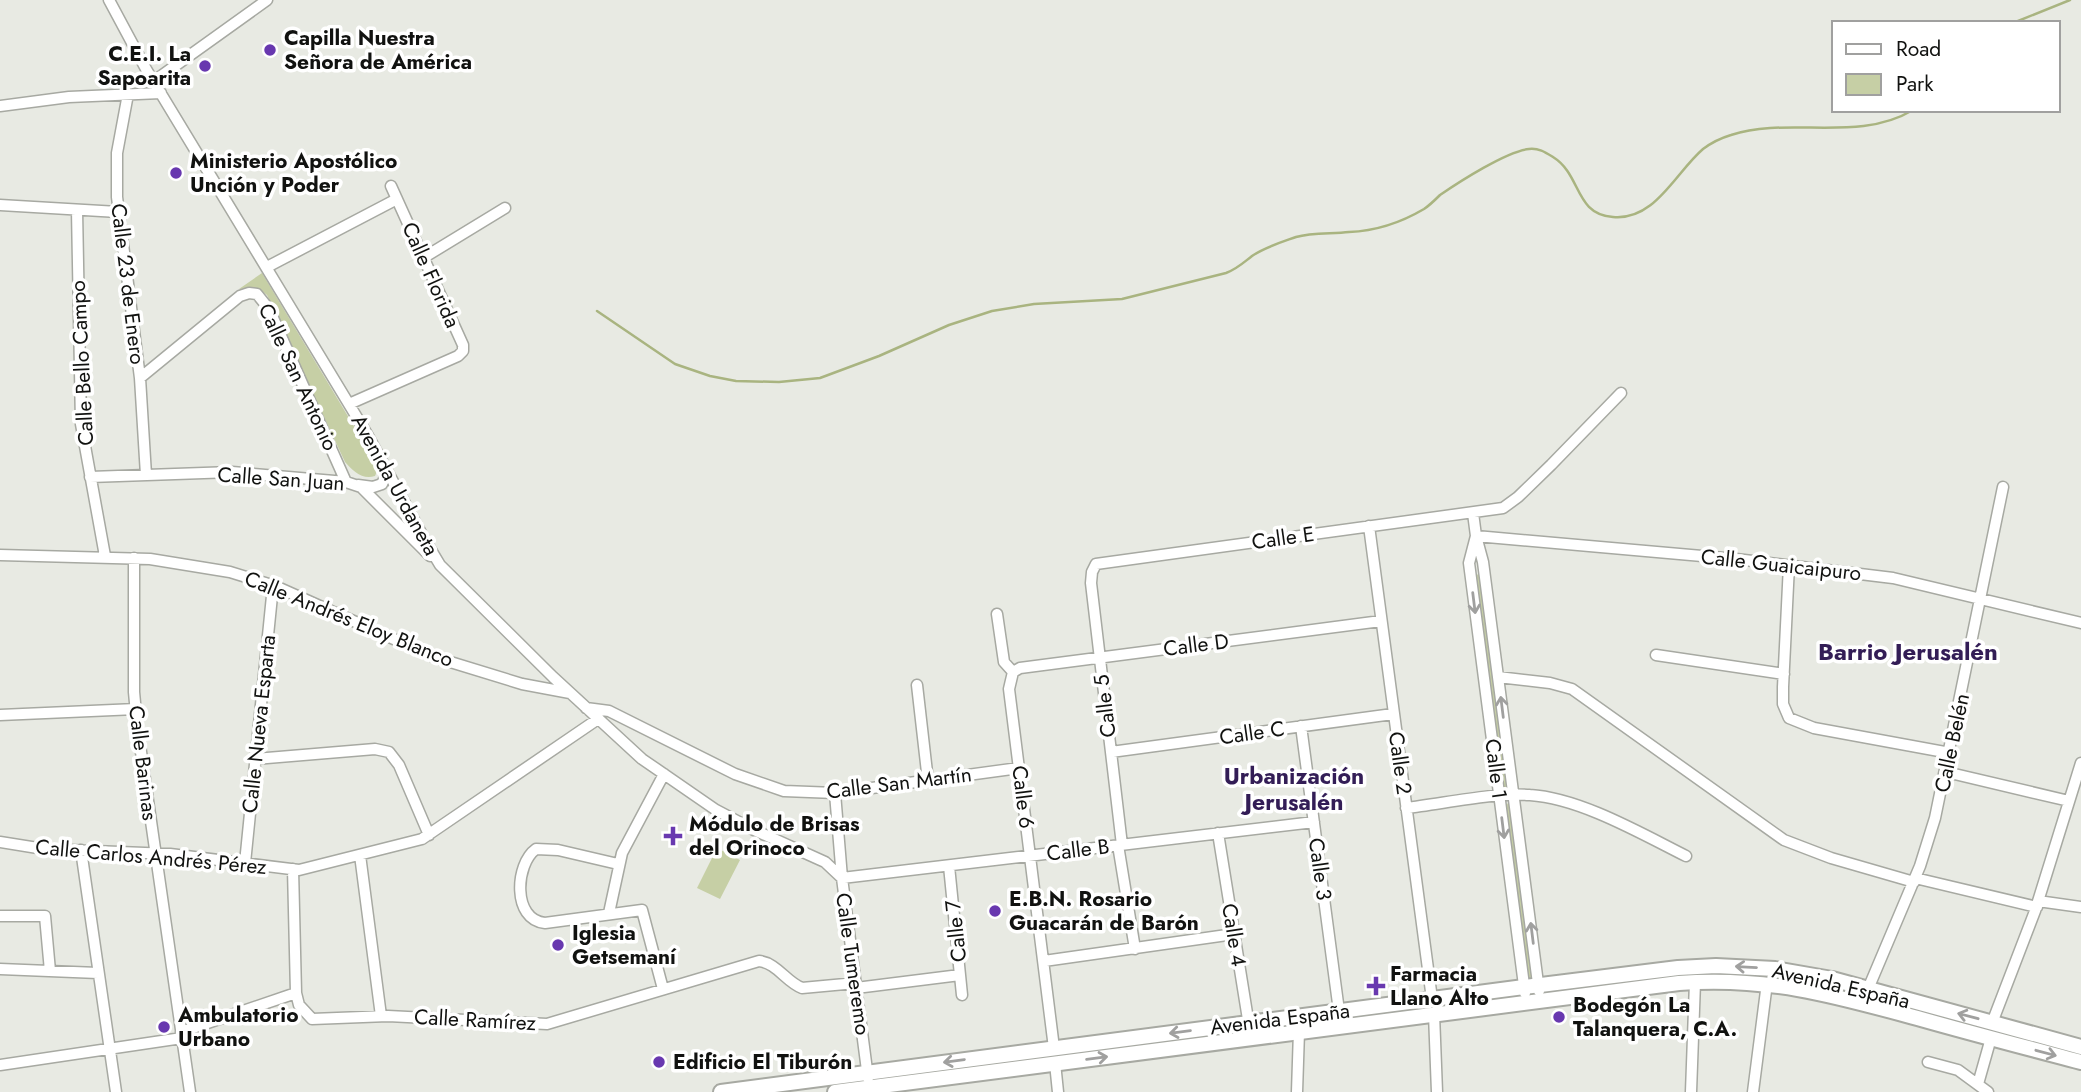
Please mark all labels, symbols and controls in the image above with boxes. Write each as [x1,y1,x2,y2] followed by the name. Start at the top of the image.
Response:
[1832,21,2060,112] legend
[284,23,472,77] place label: Capilla Nuestra Señora de América
[1896,34,1941,64] text: Road
[97,39,191,93] place label: C.E.I. La Sapoarita
[262,42,278,58] marker: Capilla Nuestra Señora de América
[197,58,213,74] marker: C.E.I. La Sapoarita
[1896,69,1934,99] text: Park
[190,146,397,200] place label: Ministerio Apostólico Unción y Poder
[168,165,184,181] marker: Ministerio Apostólico Unción y Poder
[103,202,153,366] street label: Calle 23 de Enero
[394,217,468,333] street label: Calle Florida
[63,280,101,446] street label: Calle Bello Campo
[251,298,345,456] street label: Calle San Antonio
[344,409,446,561] street label: Avenida Urdaneta
[216,460,346,498] street label: Calle San Juan
[1250,519,1316,557] street label: Calle E
[1699,542,1863,588] street label: Calle Guaicaipuro
[240,563,458,675] street label: Calle Andrés Eloy Blanco
[1468,591,1481,614] one-way arrow
[1162,626,1230,664] street label: Calle D
[235,633,283,815] street label: Calle Nueva Esparta
[1818,634,1998,669] district label: Barrio Jerusalén
[1086,673,1124,739] street label: Calle 5
[1927,691,1977,795] street label: Calle Belén
[1496,696,1509,719] one-way arrow
[121,704,165,822] street label: Calle Barinas
[1217,714,1287,752] street label: Calle C
[1381,730,1419,796] street label: Calle 2
[1477,737,1515,801] street label: Calle 1
[825,759,973,807] street label: Calle San Martín
[1224,759,1364,819] district label: Urbanización Jerusalén
[1004,764,1042,830] street label: Calle 6
[689,809,860,863] place label: Módulo de Brisas del Orinoco
[1497,817,1510,839] one-way arrow
[663,826,683,846] marker: Módulo de Brisas del Orinoco
[1045,831,1111,869] street label: Calle B
[34,832,268,882] street label: Calle Carlos Andrés Pérez
[1301,836,1339,902] street label: Calle 3
[1009,884,1199,938] place label: E.B.N. Rosario Guacarán de Barón
[828,891,878,1037] street label: Calle Tumeremo
[938,898,974,964] street label: Calle 7
[1214,901,1254,969] street label: Calle 4
[987,903,1003,919] marker: E.B.N. Rosario Guacarán de Barón
[572,918,677,972] place label: Iglesia Getsemaní
[1525,922,1538,944] one-way arrow
[550,937,566,953] marker: Iglesia Getsemaní
[1769,956,1913,1016] street label: Avenida España
[1390,959,1489,1013] place label: Farmacia Llano Alto
[1736,960,1758,973] one-way arrow
[1368,978,1384,994] marker: Farmacia Llano Alto
[1573,990,1737,1044] place label: Bodegón La Talanquera, C.A.
[1208,996,1352,1042] street label: Avenida España
[177,1000,299,1054] place label: Ambulatorio Urbano
[413,1002,537,1038] street label: Calle Ramírez
[1551,1009,1567,1025] marker: Bodegón La Talanquera, C.A.
[1957,1009,1979,1022] one-way arrow
[156,1019,172,1035] marker: Ambulatorio Urbano
[1169,1026,1192,1039] one-way arrow
[673,1047,852,1077] place label: Edificio El Tiburón
[2034,1047,2057,1060] one-way arrow
[1085,1051,1108,1064] one-way arrow
[651,1054,667,1070] marker: Edificio El Tiburón
[944,1055,966,1068] one-way arrow

